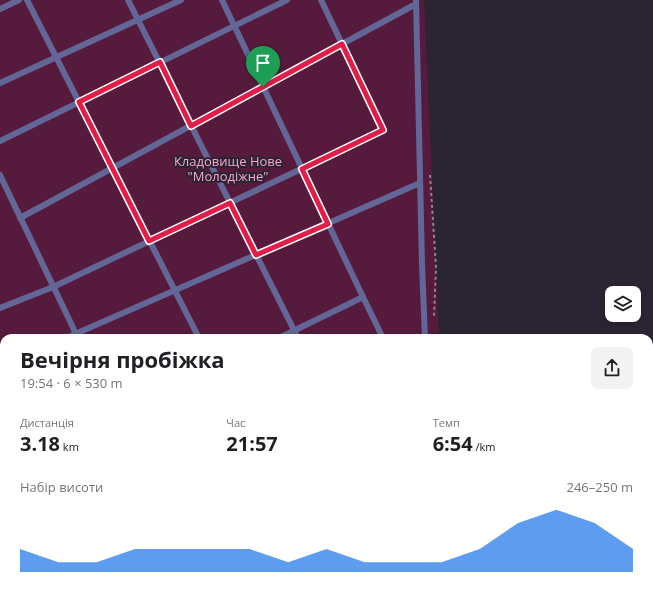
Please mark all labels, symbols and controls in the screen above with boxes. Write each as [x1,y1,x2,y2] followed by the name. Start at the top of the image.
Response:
[246,46,280,87] pin
[252,52,274,74] icon: arrive
[174,152,282,185] park label: Кладовище Нове "Молодіжне"
[605,286,641,322] map controls
[605,286,641,322] button: layers
[20,344,225,374] text: Вечірня пробіжка
[591,347,633,389] button: share
[20,374,123,392] text: 19:54 · 6 × 530 m
[20,415,74,430] text: Дистанція
[226,415,245,430] text: Час
[433,415,460,430] text: Темп
[20,430,60,457] text: 3.18
[226,430,278,457] text: 21:57
[433,430,473,457] text: 6:54
[60,439,79,454] text: km
[473,439,496,454] text: /km
[20,478,103,496] text: Набір висоти
[566,478,633,496] text: 246–250 m

